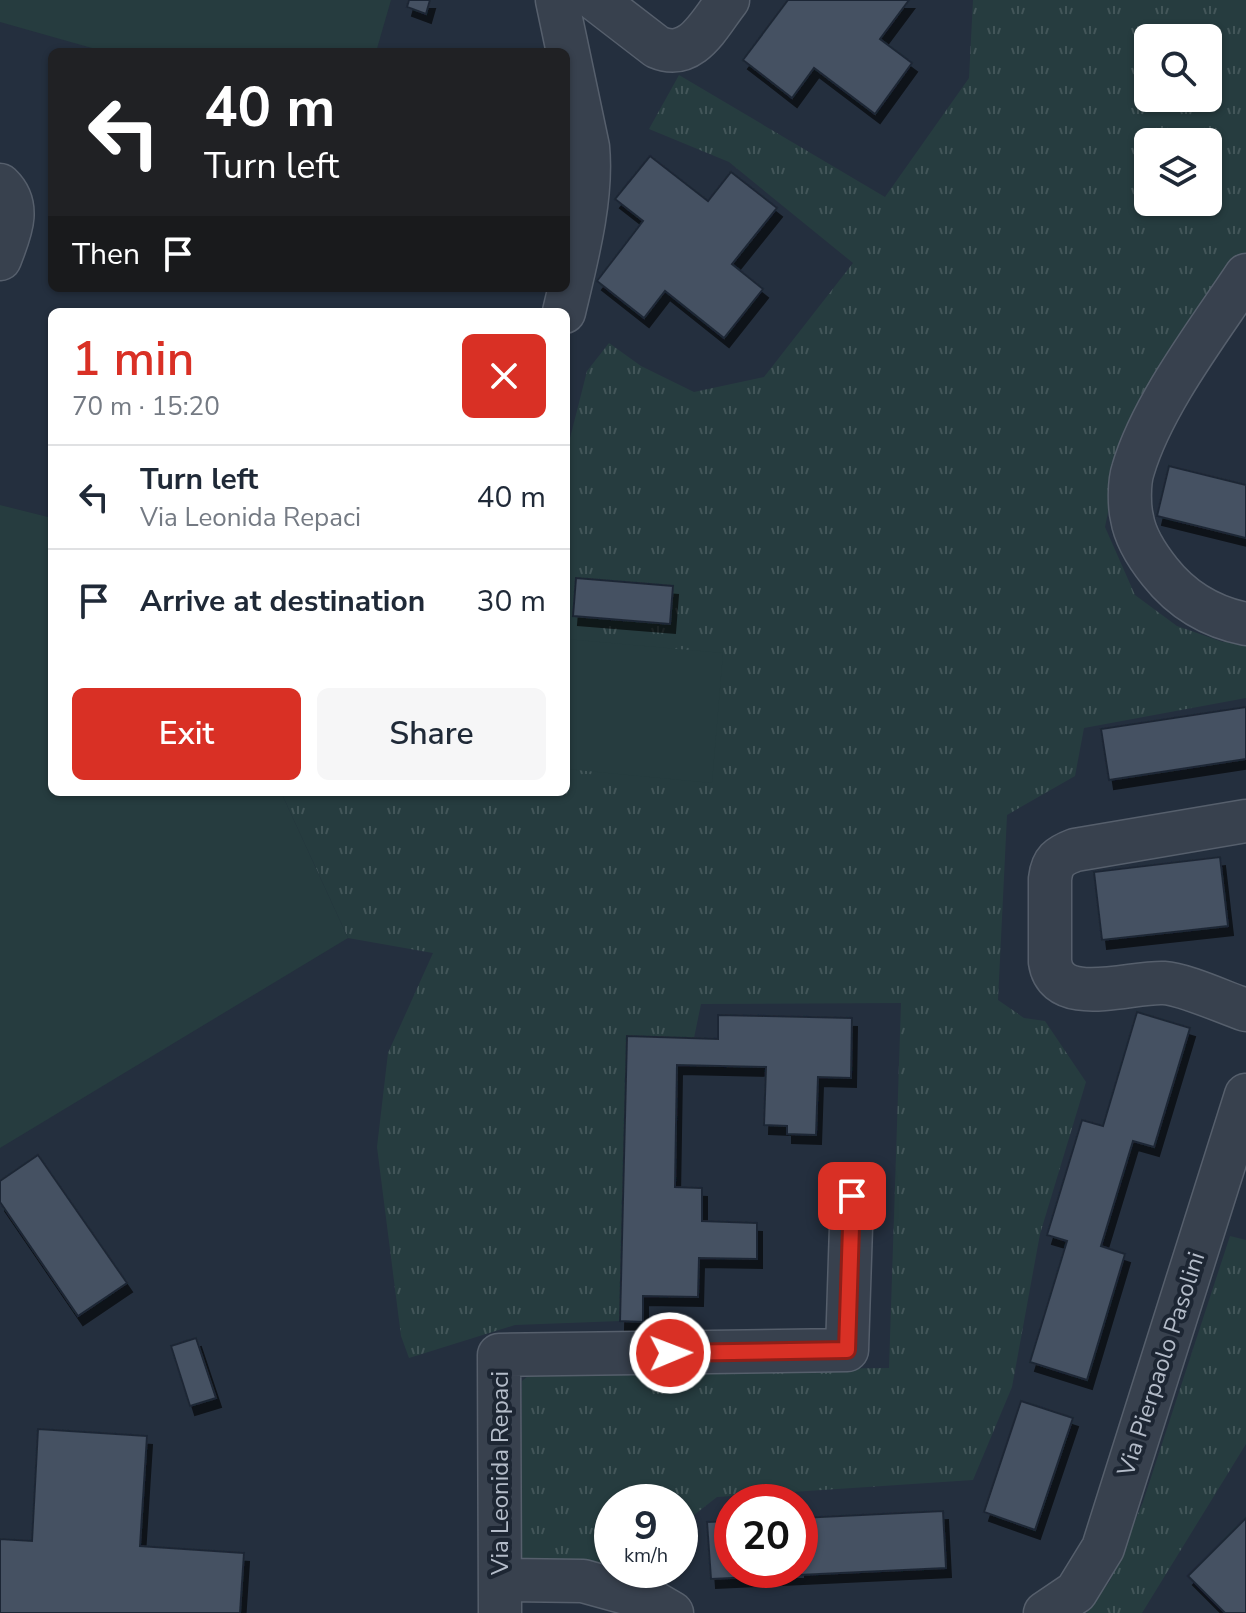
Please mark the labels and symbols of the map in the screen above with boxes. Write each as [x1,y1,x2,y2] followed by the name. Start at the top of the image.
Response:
[818,1162,886,1230] pin
[1109,1248,1212,1481] street label: Via Pierpaolo Pasolini
[628,1311,712,1395] position arrow
[484,1371,516,1576] street label: Via Leonida Repaci
[714,1484,818,1588] speed limit sign: 20

